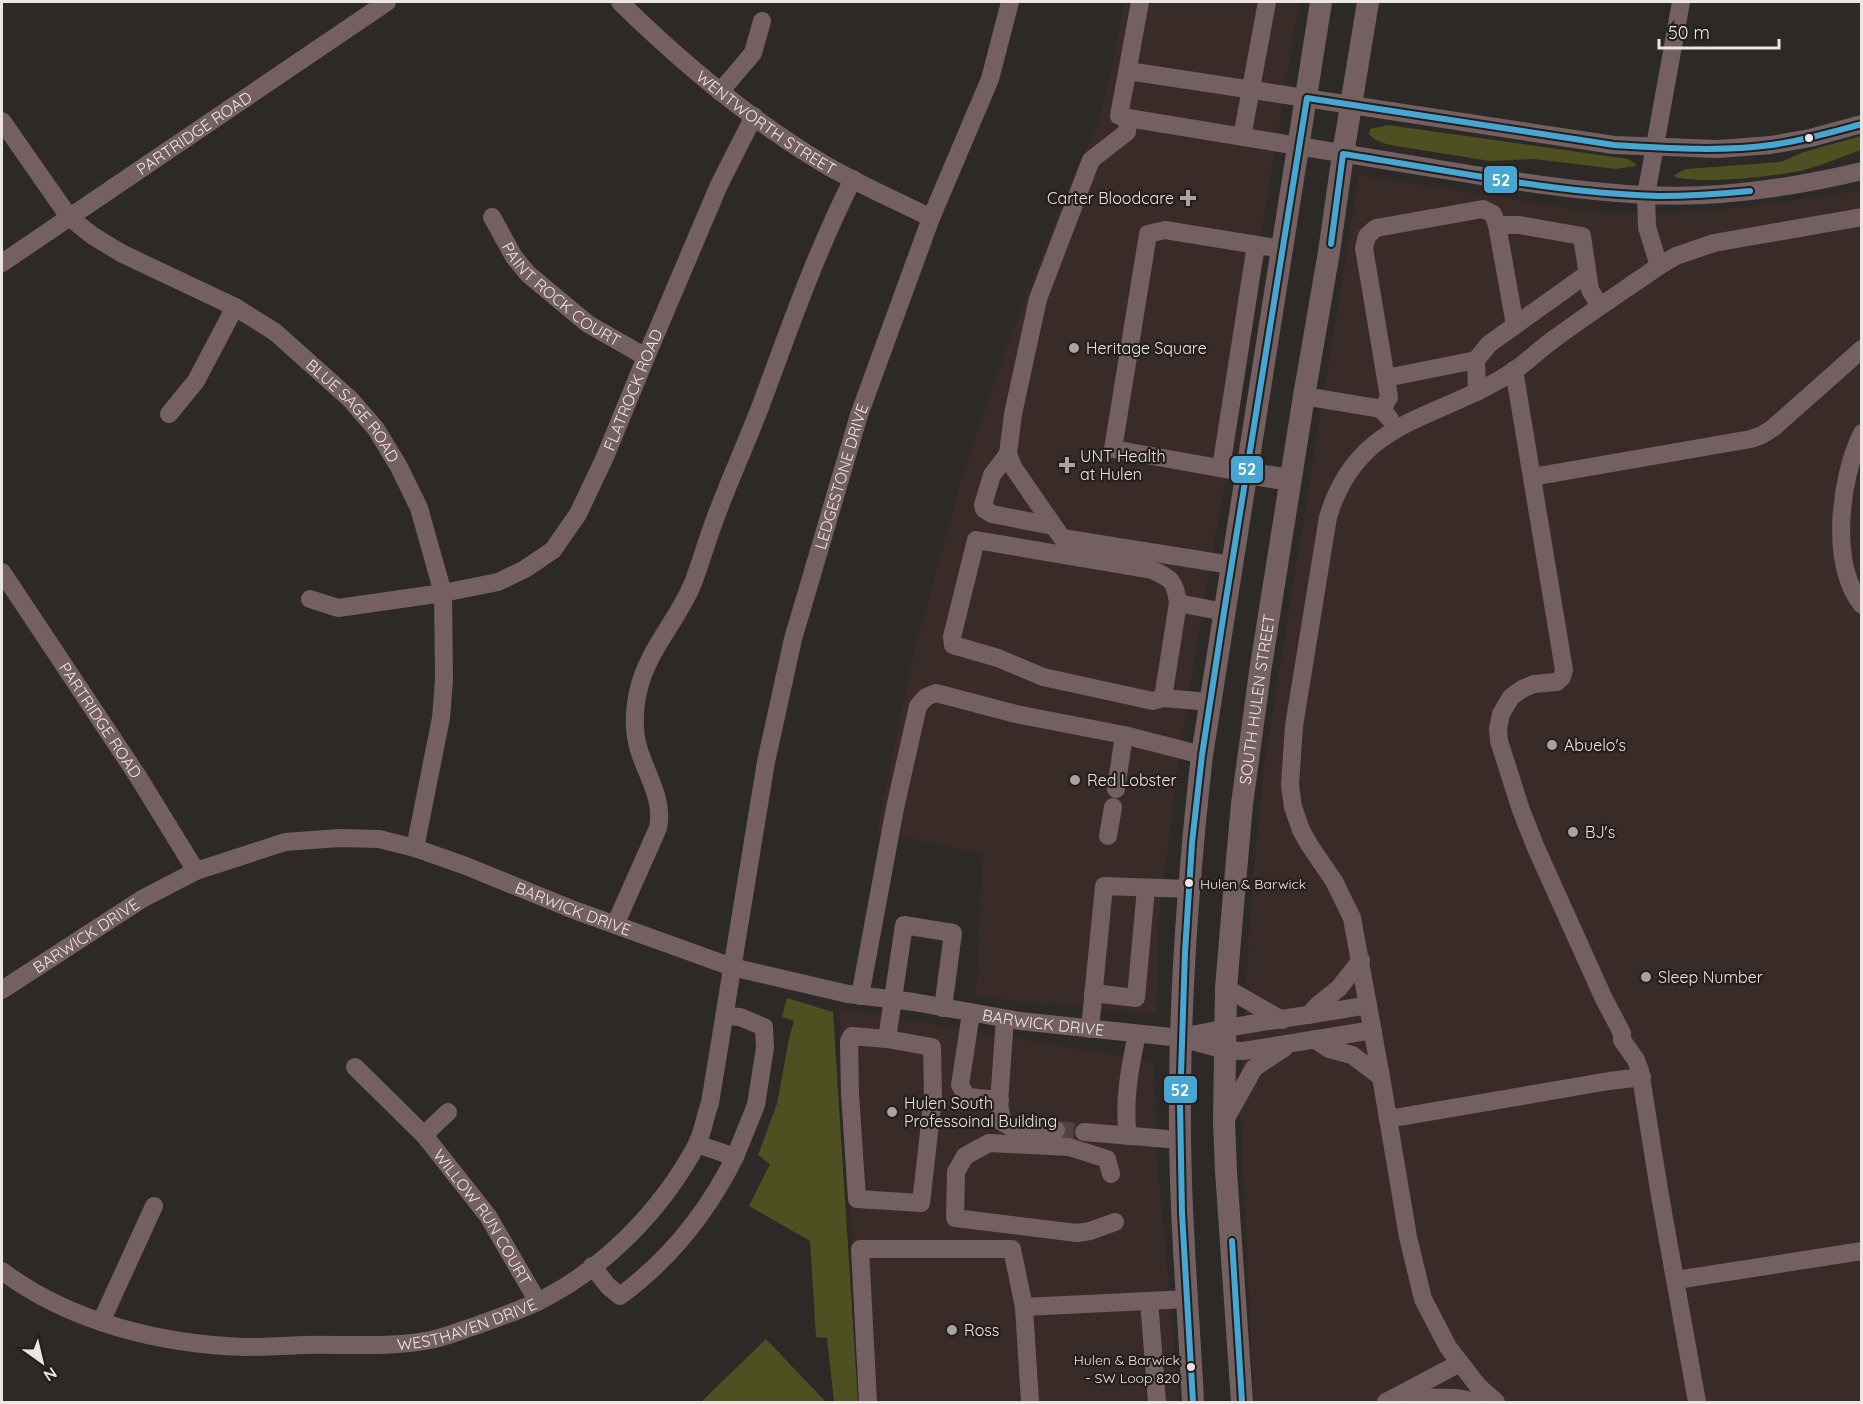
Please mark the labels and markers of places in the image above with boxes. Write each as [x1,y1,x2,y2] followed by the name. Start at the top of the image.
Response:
[1803,132,1815,144] unlabelled marker
[1047,188,1174,208] place label: Carter Bloodcare
[1179,189,1197,207] marker: Carter Bloodcare
[1086,338,1207,358] place label: Heritage Square
[1067,341,1081,355] marker: Heritage Square
[1080,446,1166,484] place label: UNT Health at Hulen
[1058,456,1076,474] marker: UNT Health at Hulen
[1564,735,1626,755] place label: Abuelo's
[1545,738,1559,752] marker: Abuelo's
[1087,770,1177,790] place label: Red Lobster
[1068,773,1082,787] marker: Red Lobster
[1585,822,1615,842] place label: BJ's
[1566,825,1580,839] marker: BJ's
[1200,875,1306,893] place label: Hulen & Barwick
[1183,877,1195,889] marker: Hulen & Barwick
[1658,967,1763,987] place label: Sleep Number
[1639,970,1653,984] marker: Sleep Number
[904,1093,1057,1131] place label: Hulen South Professoinal Building
[885,1105,899,1119] marker: Hulen South Professoinal Building
[964,1320,999,1340] place label: Ross
[945,1323,959,1337] marker: Ross
[1074,1351,1180,1387] place label: Hulen & Barwick - SW Loop 820
[1185,1361,1197,1373] marker: Hulen & Barwick - SW Loop 820

